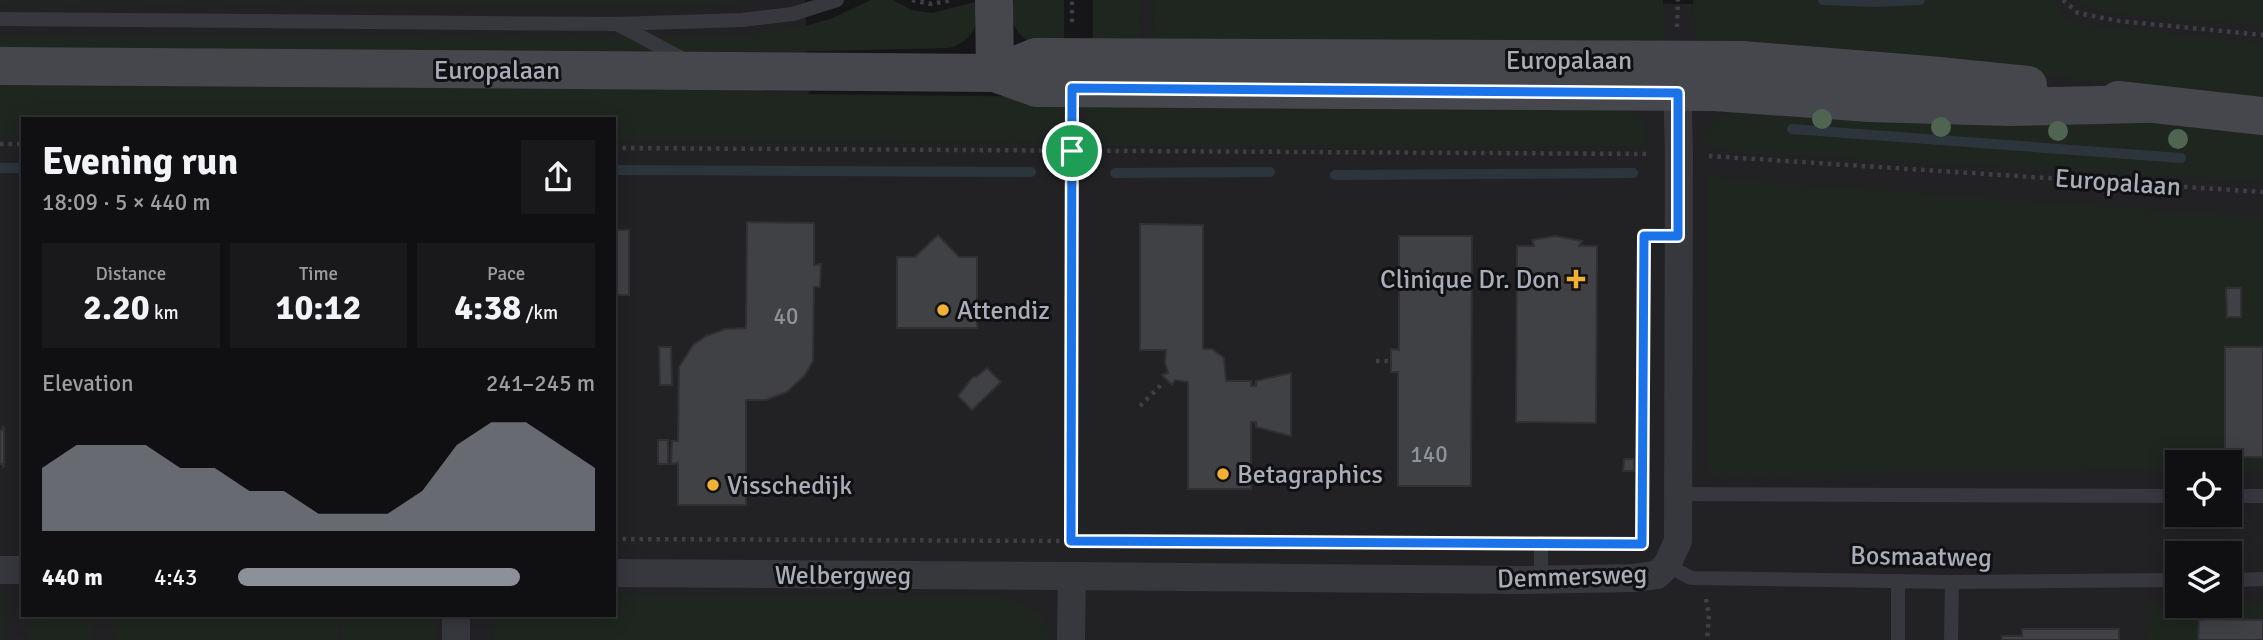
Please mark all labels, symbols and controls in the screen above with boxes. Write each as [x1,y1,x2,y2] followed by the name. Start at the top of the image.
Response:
[1506,45,1632,77] street label: Europalaan
[434,55,560,87] street label: Europalaan
[1042,121,1102,181] pin
[1053,132,1091,170] icon: arrive
[42,138,238,185] text: Evening run
[521,140,595,214] button: share
[2054,163,2182,203] street label: Europalaan
[42,188,211,217] text: 18:09 · 5 × 440 m
[95,262,166,286] text: Distance
[299,262,338,286] text: Time
[487,262,525,286] text: Pace
[1380,264,1560,296] place label: Clinique Dr. Don
[1566,269,1586,289] marker: Clinique Dr. Don
[83,286,150,329] text: 2.20
[276,286,361,329] text: 10:12
[454,286,521,329] text: 4:38
[957,295,1050,327] place label: Attendiz
[150,301,179,325] text: km
[521,301,558,325] text: /km
[774,302,798,331] house number: 40
[935,302,951,318] marker: Attendiz
[42,369,134,398] text: Elevation
[486,369,595,398] text: 241–245 m
[1410,440,1448,469] house number: 140
[2165,450,2242,618] map controls
[2165,450,2242,527] button: locate
[1237,459,1383,491] place label: Betagraphics
[1215,466,1231,482] marker: Betagraphics
[727,470,852,502] place label: Visschedijk
[705,477,721,493] marker: Visschedijk
[1850,540,1992,574] street label: Bosmaatweg
[2165,541,2242,618] button: layers
[1496,558,1648,596] street label: Demmersweg
[775,560,911,592] street label: Welbergweg
[42,563,103,592] text: 440 m
[154,563,197,592] text: 4:43

